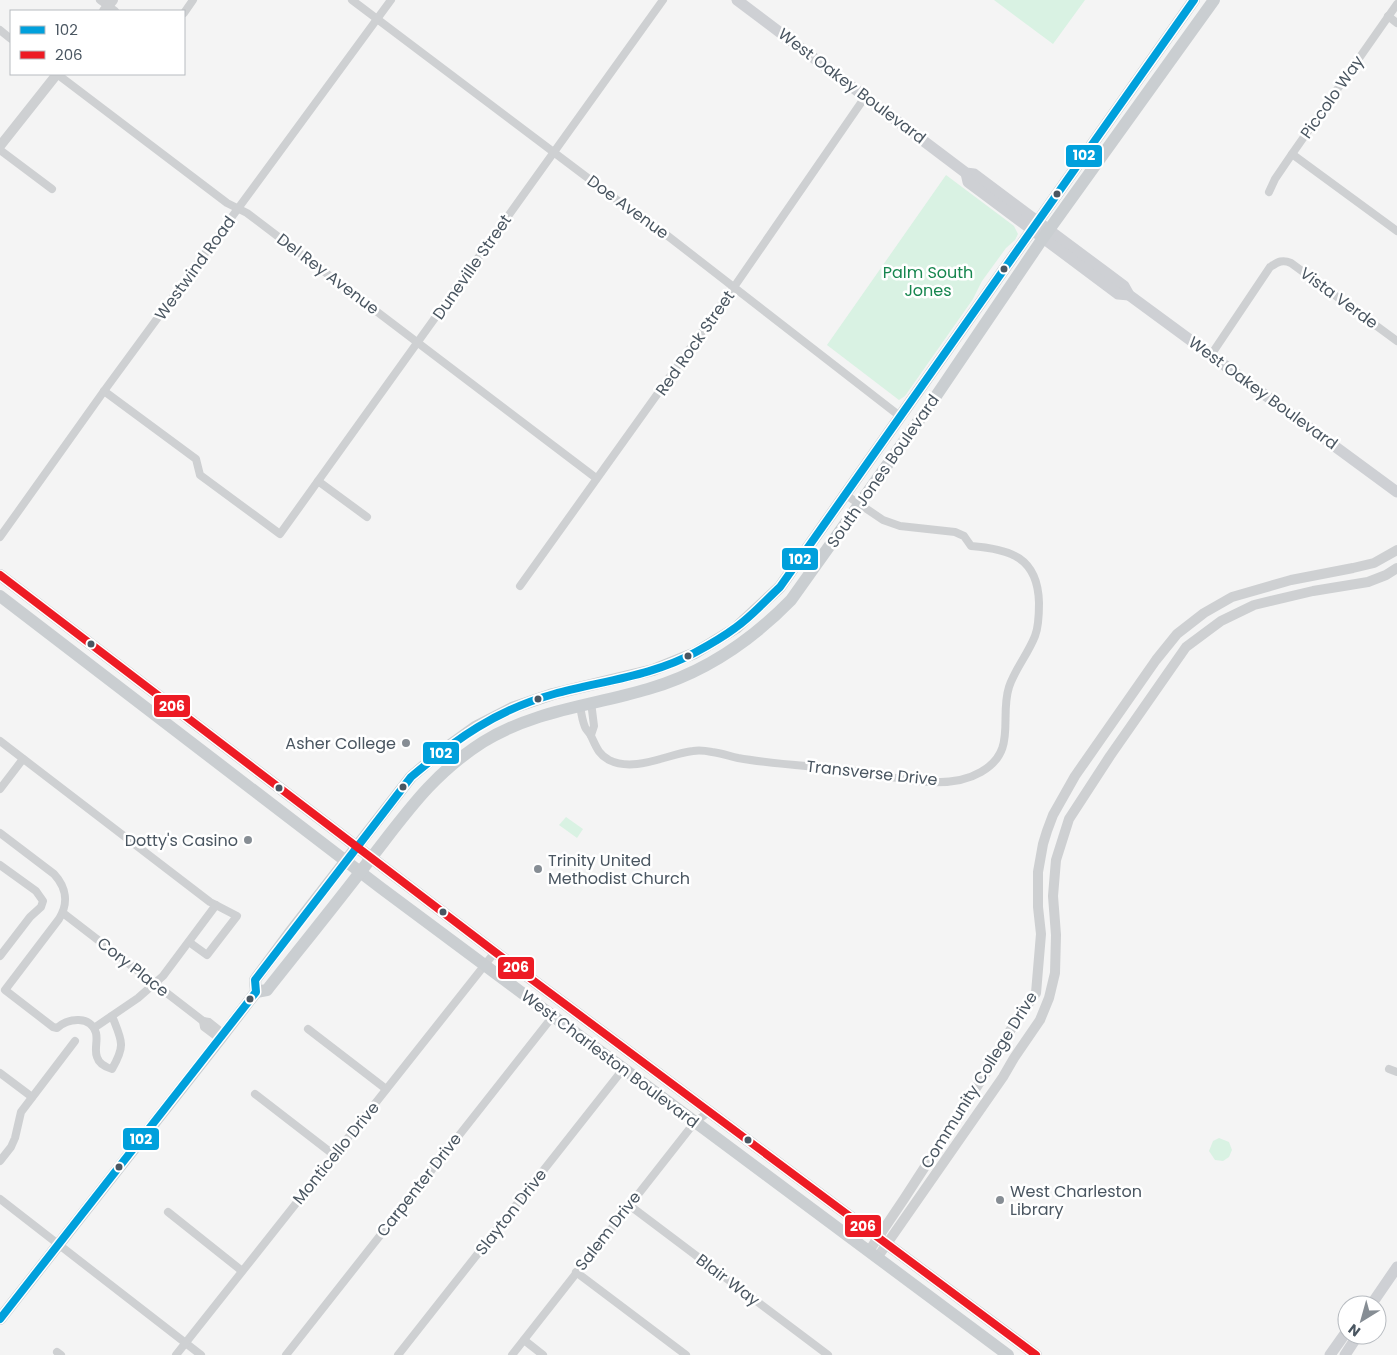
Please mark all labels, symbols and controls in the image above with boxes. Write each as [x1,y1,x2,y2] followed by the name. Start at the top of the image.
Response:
[10,10,185,75] legend
[55,19,78,40] text: 102
[773,23,931,149] street label: West Oakey Boulevard
[55,44,83,65] text: 206
[1295,51,1369,143] street label: Piccolo Way
[1065,144,1103,168] line badge: 102
[1073,145,1095,165] text: 102
[582,170,674,245] street label: Doe Avenue
[1052,189,1062,199] unlabelled marker
[427,210,517,324] street label: Duneville Street
[149,211,241,325] street label: Westwind Road
[272,228,384,320] street label: Del Rey Avenue
[883,261,973,302] park label: Palm South Jones
[1295,262,1383,334] street label: Vista Verde
[999,264,1009,274] unlabelled marker
[650,286,740,400] street label: Red Rock Street
[1184,331,1342,455] street label: West Oakey Boulevard
[821,390,945,552] street label: South Jones Boulevard
[781,547,819,571] line badge: 102
[789,549,811,569] text: 102
[86,639,96,649] unlabelled marker
[683,651,693,661] unlabelled marker
[153,694,191,718] line badge: 206
[533,694,543,704] unlabelled marker
[159,696,185,716] text: 206
[285,732,396,755] place label: Asher College
[400,737,412,749] marker: Asher College
[422,741,460,765] line badge: 102
[430,743,452,763] text: 102
[805,755,939,791] street label: Transverse Drive
[398,782,408,792] unlabelled marker
[274,783,284,793] unlabelled marker
[125,829,238,852] place label: Dotty's Casino
[242,834,254,846] marker: Dotty's Casino
[548,849,690,890] place label: Trinity United Methodist Church
[532,863,544,875] marker: Trinity United Methodist Church
[438,907,448,917] unlabelled marker
[92,932,174,1002] street label: Cory Place
[497,956,535,980] line badge: 206
[503,957,529,977] text: 206
[516,985,704,1133] street label: West Charleston Boulevard
[915,987,1043,1173] street label: Community College Drive
[245,994,255,1004] unlabelled marker
[287,1097,385,1209] street label: Monticello Drive
[122,1127,160,1151] line badge: 102
[371,1128,467,1242] street label: Carpenter Drive
[130,1129,152,1149] text: 102
[743,1135,753,1145] unlabelled marker
[114,1162,124,1172] unlabelled marker
[470,1164,552,1260] street label: Slayton Drive
[1010,1180,1142,1221] place label: West Charleston Library
[570,1186,646,1275] street label: Salem Drive
[994,1194,1006,1206] marker: West Charleston Library
[844,1214,882,1238] line badge: 206
[850,1216,876,1236] text: 206
[691,1248,765,1312] street label: Blair Way
[1337,1295,1387,1345] north arrow
[1344,1319,1364,1342] text: N

